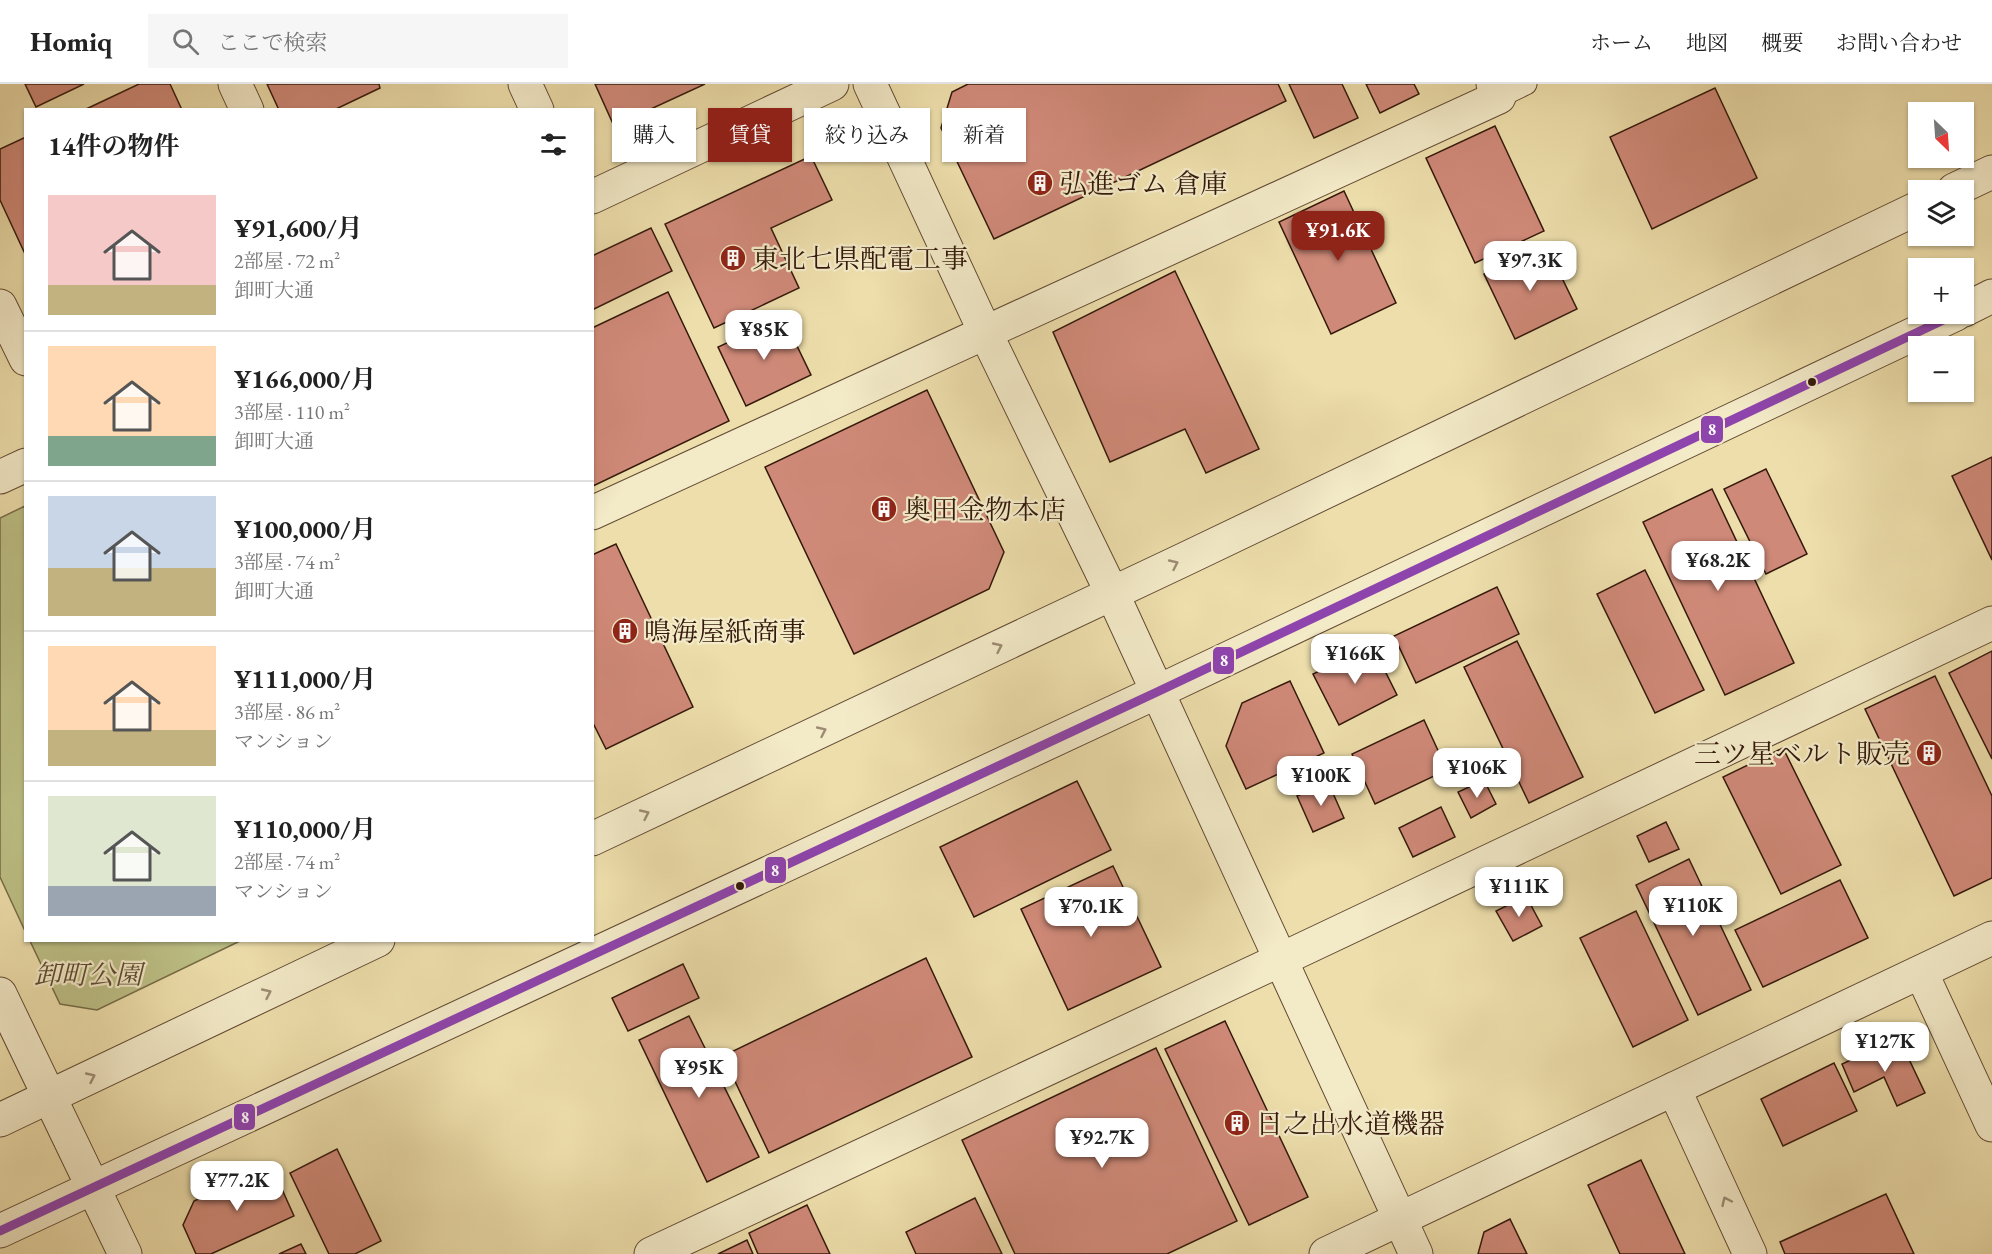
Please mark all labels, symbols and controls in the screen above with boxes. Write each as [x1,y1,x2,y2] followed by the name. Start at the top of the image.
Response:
[148,14,568,68] search box
[30,23,112,59] text: Homiq
[169,25,202,58] icon: search
[217,28,327,57] text: ここで検索
[1590,29,1653,56] text: ホーム
[1686,29,1728,56] text: 地図
[1761,29,1803,56] text: 概要
[1836,29,1962,56] text: お問い合わせ
[1908,102,1974,168] north arrow
[1908,102,1974,402] map controls
[612,108,696,162] chip: 購入
[708,108,792,162] chip: 賃貸
[804,108,930,162] chip: 絞り込み
[942,108,1026,162] chip: 新着
[537,128,570,161] icon: filters
[48,129,180,163] text: 14件の物件
[1060,166,1227,201] place label: 弘進ゴム 倉庫
[1025,168,1055,198] building icon: 弘進ゴム 倉庫
[1908,180,1974,246] button: layers
[234,211,363,245] text: ¥91,600/月
[1289,211,1387,262] pin: ¥91.6K
[1306,217,1371,243] text: ¥91.6K
[96,219,168,291] icon: home
[752,241,968,276] place label: 東北七県配電工事
[1481,241,1579,292] pin: ¥97.3K
[718,243,748,273] building icon: 東北七県配電工事
[1498,247,1563,273] text: ¥97.3K
[234,248,340,274] text: 2部屋 · 72 m²
[1908,258,1974,324] button: +
[234,277,314,303] text: 卸町大通
[728,310,800,361] pin: ¥85K
[739,316,789,342] text: ¥85K
[1908,336,1974,402] button: −
[234,362,376,396] text: ¥166,000/月
[96,370,168,442] icon: home
[1806,376,1818,388] unlabelled marker
[234,399,350,425] text: 3部屋 · 110 m²
[1700,415,1724,444] line badge: 8
[1708,419,1716,440] text: 8
[234,428,314,454] text: 卸町大通
[904,492,1066,527] place label: 奥田金物本店
[869,494,899,524] building icon: 奥田金物本店
[234,512,376,546] text: ¥100,000/月
[96,520,168,592] icon: home
[1669,541,1767,592] pin: ¥68.2K
[1686,547,1751,573] text: ¥68.2K
[234,549,340,575] text: 3部屋 · 74 m²
[1168,560,1179,572] one-way arrow
[234,578,314,604] text: 卸町大通
[644,614,806,649] place label: 鳴海屋紙商事
[610,616,640,646] building icon: 鳴海屋紙商事
[1313,634,1397,685] pin: ¥166K
[1325,640,1385,666] text: ¥166K
[991,643,1002,655] one-way arrow
[1212,646,1235,675] line badge: 8
[1220,650,1228,671] text: 8
[234,662,376,696] text: ¥111,000/月
[96,670,168,742] icon: home
[234,699,340,725] text: 3部屋 · 86 m²
[815,726,826,738] one-way arrow
[234,728,333,754] text: マンション
[1694,736,1910,771] place label: 三ツ星ベルト販売
[1914,738,1944,768] building icon: 三ツ星ベルト販売
[1435,748,1519,799] pin: ¥106K
[1447,754,1507,780] text: ¥106K
[1279,756,1363,807] pin: ¥100K
[1291,762,1351,788] text: ¥100K
[639,810,650,822] one-way arrow
[234,812,376,846] text: ¥110,000/月
[96,820,168,892] icon: home
[234,849,340,875] text: 2部屋 · 74 m²
[764,856,787,884] line badge: 8
[771,860,779,881] text: 8
[1477,867,1561,918] pin: ¥111K
[1489,873,1549,899] text: ¥111K
[234,878,333,904] text: マンション
[734,880,746,892] unlabelled marker
[1651,886,1735,937] pin: ¥110K
[1042,887,1140,938] pin: ¥70.1K
[1663,892,1723,918] text: ¥110K
[1059,893,1124,919] text: ¥70.1K
[34,957,146,992] park label: 卸町公園
[261,989,272,1001] one-way arrow
[1843,1022,1927,1073] pin: ¥127K
[1855,1028,1915,1054] text: ¥127K
[663,1048,735,1099] pin: ¥95K
[674,1054,724,1080] text: ¥95K
[84,1072,95,1084] one-way arrow
[233,1103,256,1131] line badge: 8
[1256,1106,1445,1141] place label: 日之出水道機器
[241,1107,249,1128] text: 8
[1222,1108,1252,1138] building icon: 日之出水道機器
[1053,1118,1151,1169] pin: ¥92.7K
[1070,1124,1135,1150] text: ¥92.7K
[188,1161,286,1212] pin: ¥77.2K
[205,1167,270,1193] text: ¥77.2K
[1721,1196,1733,1207] one-way arrow

